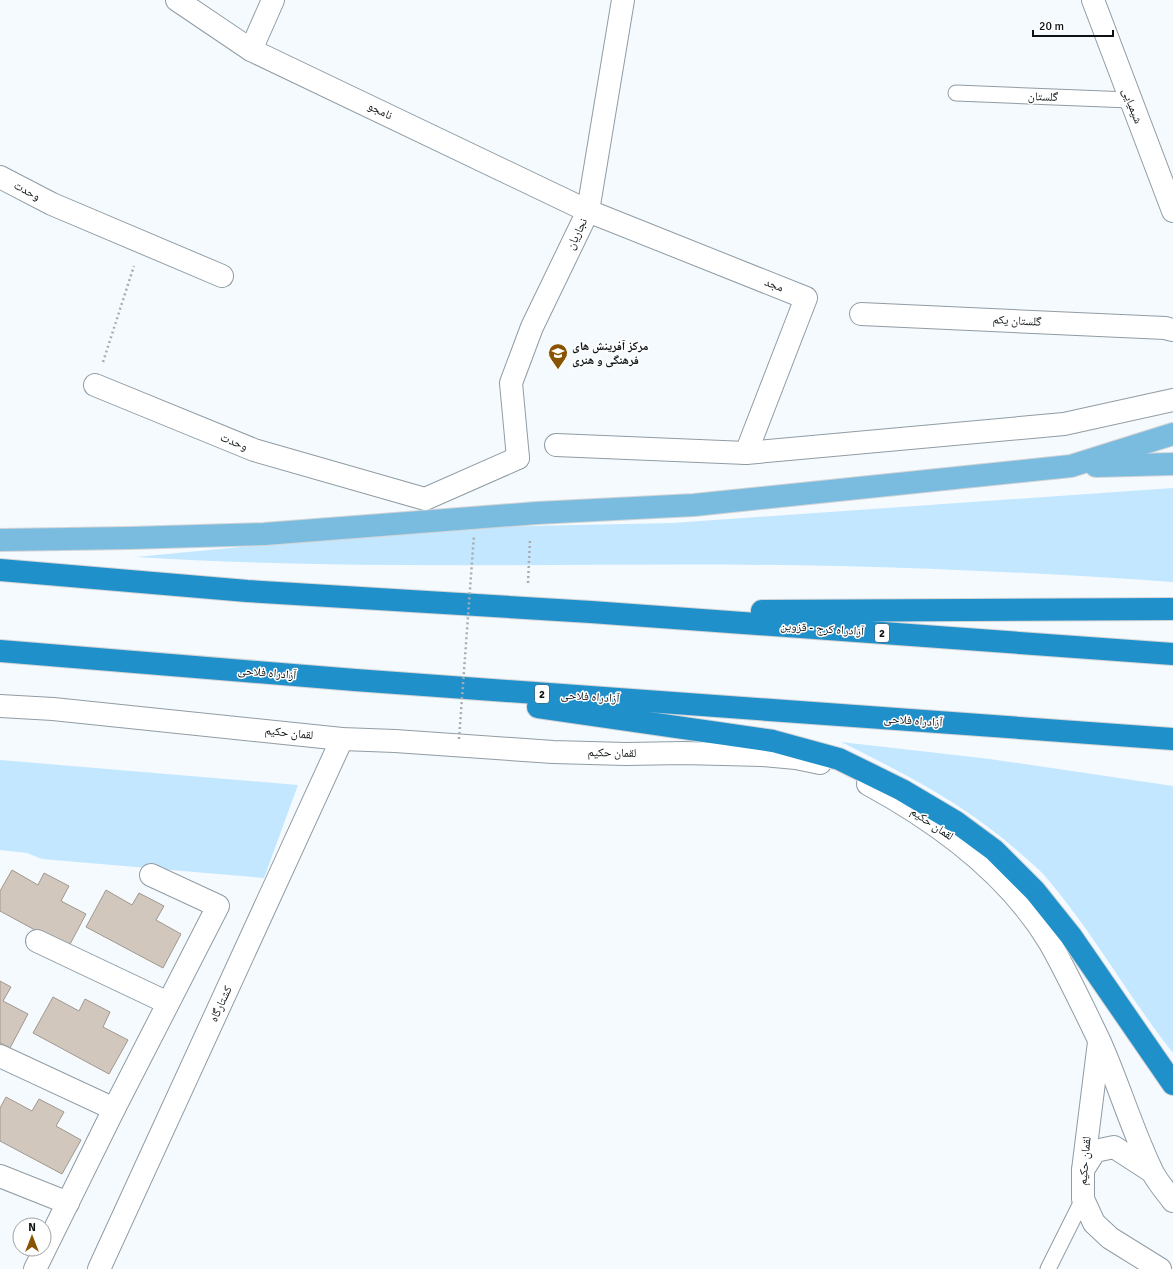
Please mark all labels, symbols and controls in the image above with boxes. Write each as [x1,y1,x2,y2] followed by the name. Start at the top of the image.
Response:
[1033,12,1113,38] scale bar
[1039,19,1064,34] text: 20 m
[1118,86,1146,126] street label: شیمیایی
[1028,89,1058,105] street label: گلستان
[365,99,395,123] street label: نامجو
[11,178,43,204] street label: وحدت
[563,216,591,252] street label: نجاریان
[762,274,786,296] street label: مجد
[992,312,1042,330] street label: گلستان یکم
[572,339,649,368] place label: مرکز آفرینش های فرهنگی و هنری
[547,342,569,370] school or university icon: مرکز آفرینش های فرهنگی و هنری
[218,430,250,454] street label: وحدت
[780,619,865,639] street label: آزادراه کرج - قزوین
[875,624,889,642] road number: 2
[237,663,298,683] street label: آزادراه فلاحی
[535,685,549,703] road number: 2
[560,687,621,707] street label: آزادراه فلاحی
[883,711,944,731] street label: آزادراه فلاحی
[264,723,314,743] street label: لقمان حکیم
[588,745,636,761] street label: لقمان حکیم
[908,804,956,844] street label: لقمان حکیم
[206,984,236,1024] street label: کشتارگاه
[1075,1136,1095,1186] street label: لقمان حکیم
[12,1217,52,1257] north arrow
[28,1221,36,1234] text: N

